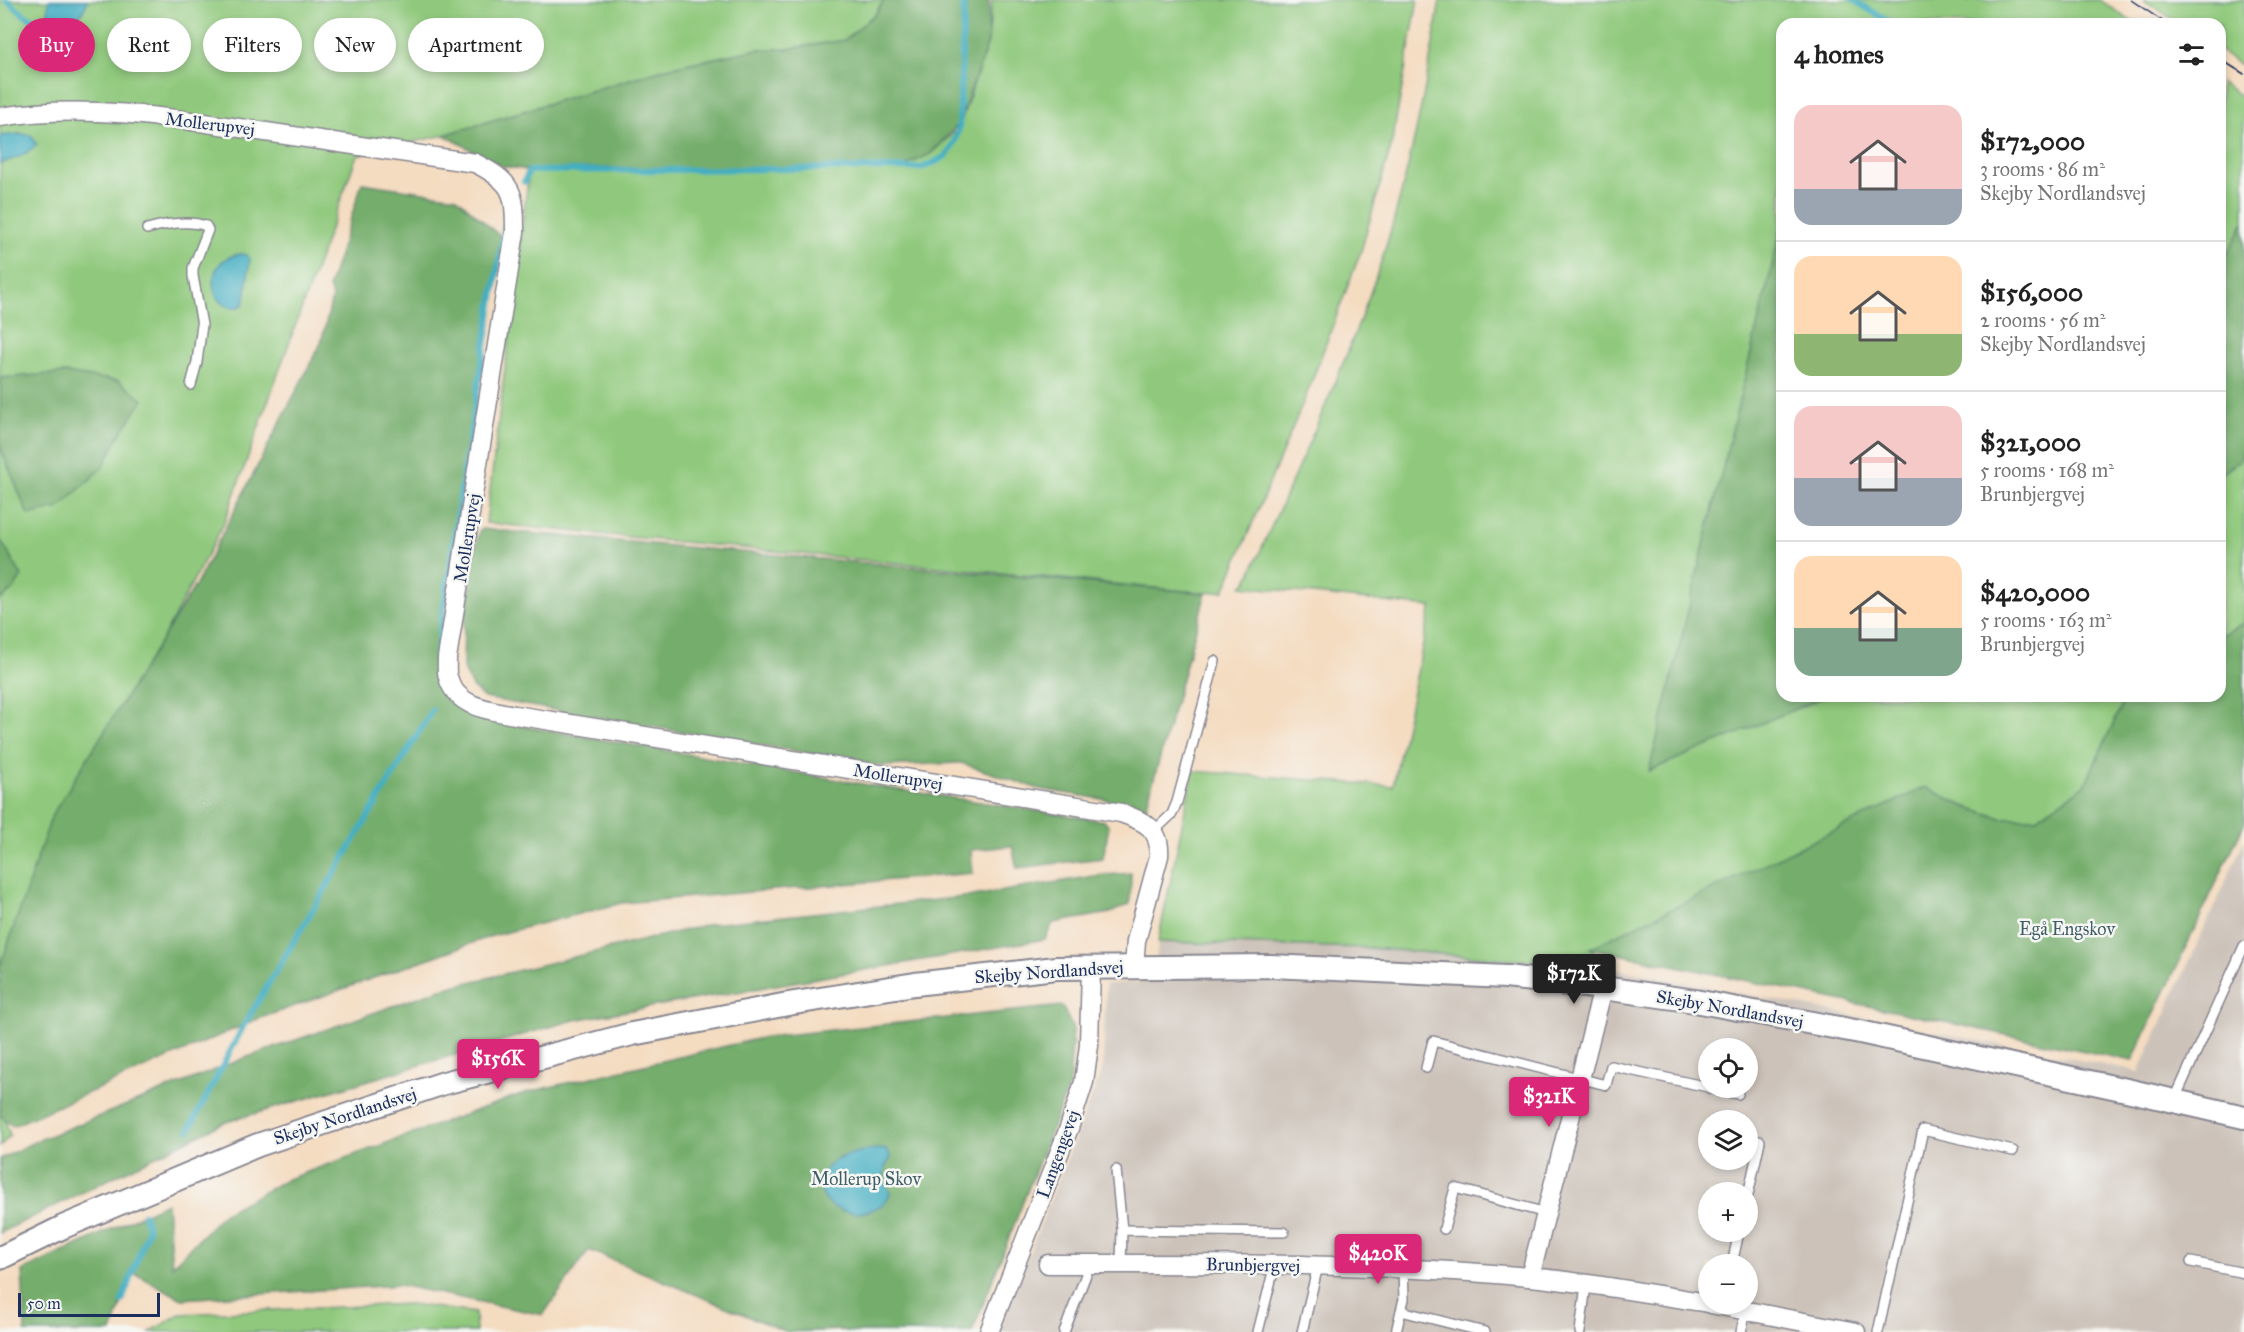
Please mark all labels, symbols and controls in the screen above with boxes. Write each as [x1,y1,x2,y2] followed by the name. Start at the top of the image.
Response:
[18,18,95,72] chip: Buy
[107,18,191,72] chip: Rent
[203,18,302,72] chip: Filters
[314,18,396,72] chip: New
[408,18,544,72] chip: Apartment
[1794,38,1884,70] text: 4 homes
[2175,38,2208,71] icon: filters
[164,108,256,140] street label: Mollerupvej
[1980,125,2085,157] text: $172,000
[1842,129,1914,201] icon: home
[1980,157,2105,181] text: 3 rooms · 86 m²
[1980,181,2146,205] text: Skejby Nordlandsvej
[1980,276,2083,308] text: $156,000
[1842,280,1914,352] icon: home
[1980,308,2106,332] text: 2 rooms · 56 m²
[1980,332,2146,356] text: Skejby Nordlandsvej
[1980,426,2081,458] text: $321,000
[1842,430,1914,502] icon: home
[1980,458,2114,482] text: 5 rooms · 168 m²
[1980,482,2085,506] text: Brunbjergvej
[449,492,485,584] street label: Mollerupvej
[1980,576,2090,608] text: $420,000
[1842,580,1914,652] icon: home
[1980,608,2112,632] text: 5 rooms · 163 m²
[1980,632,2085,656] text: Brunbjergvej
[852,759,944,795] street label: Mollerupvej
[2019,918,2116,941] park label: Egå Engskov
[1532,954,1616,1005] pin: $172K
[974,956,1124,988] street label: Skejby Nordlandsvej
[1547,961,1601,985] text: $172K
[1655,985,1805,1033] street label: Skejby Nordlandsvej
[1698,1038,1758,1314] map controls
[1698,1038,1758,1098] button: locate
[456,1039,540,1090] pin: $156K
[471,1046,525,1070] text: $156K
[1507,1077,1591,1128] pin: $321K
[271,1082,419,1150] street label: Skejby Nordlandsvej
[1523,1084,1575,1108] text: $321K
[1032,1107,1085,1202] street label: Langengevej
[1698,1110,1758,1170] button: layers
[811,1168,922,1190] park label: Mollerup Skov
[1698,1182,1758,1242] button: +
[1336,1234,1420,1285] pin: $420K
[1349,1241,1407,1265] text: $420K
[1206,1253,1300,1278] street label: Brunbjergvej
[1698,1254,1758,1314] button: −
[18,1290,160,1318] scale bar
[27,1294,61,1313] text: 50 m

